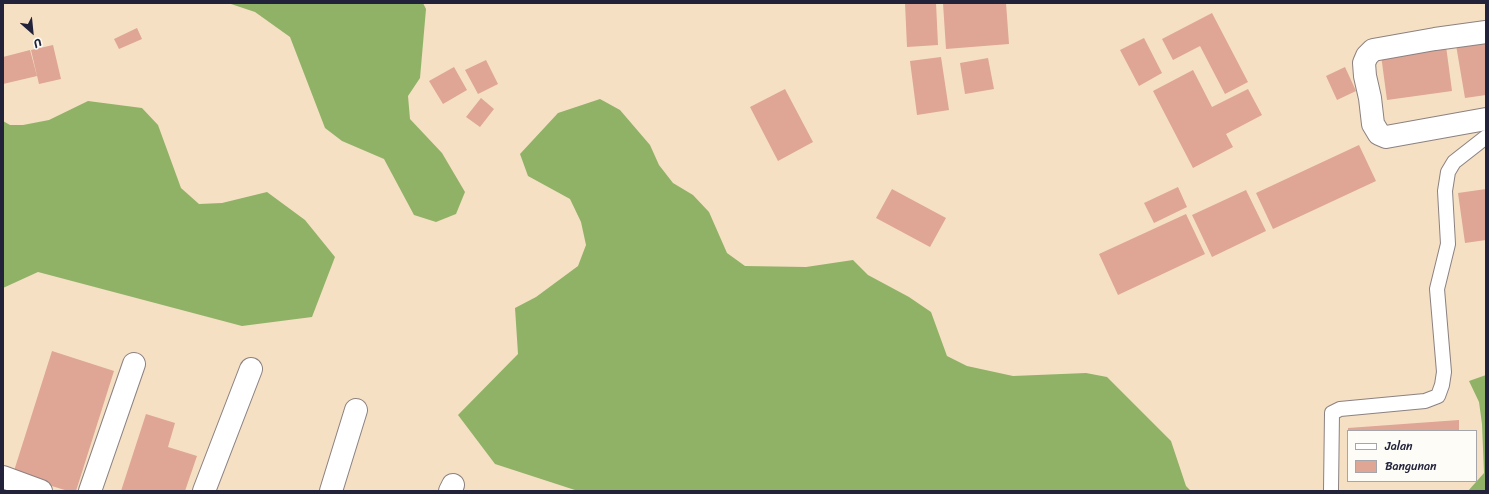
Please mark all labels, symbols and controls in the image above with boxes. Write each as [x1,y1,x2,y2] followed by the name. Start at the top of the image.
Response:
[12,12,52,52] north arrow
[30,33,45,53] text: U
[1347,430,1477,482] legend
[1385,435,1413,457] text: Jalan
[1385,455,1437,477] text: Bangunan

